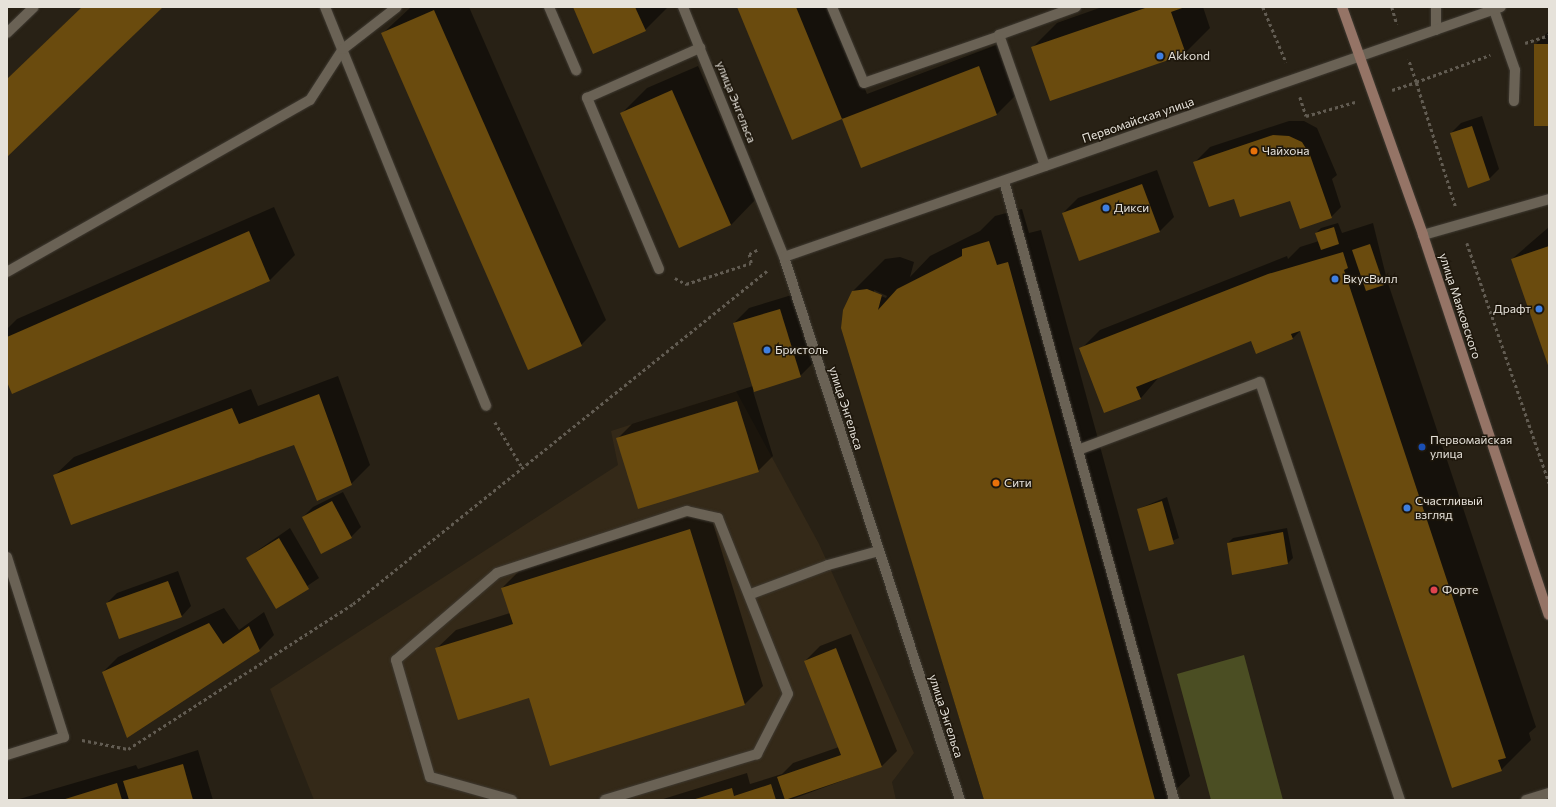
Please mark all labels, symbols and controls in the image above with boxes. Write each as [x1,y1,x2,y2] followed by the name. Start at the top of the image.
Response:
[1168,49,1210,63] place label: Akkond
[1155,51,1165,61] marker: Akkond
[713,59,759,145] street label: улица Энгельса
[1080,94,1196,146] street label: Первомайская улица
[1262,144,1310,158] place label: Чайхона
[1249,146,1259,156] marker: Чайхона
[1114,201,1149,215] place label: Дикси
[1101,203,1111,213] marker: Дикси
[1436,251,1484,361] street label: улица Маяковского
[1343,272,1398,286] place label: ВкусВилл
[1330,274,1340,284] marker: ВкусВилл
[1493,302,1531,316] place label: Драфт
[1534,304,1544,314] marker: Драфт
[775,343,828,357] place label: Бристоль
[762,345,772,355] marker: Бристоль
[826,364,866,452] street label: улица Энгельса
[1430,433,1512,461] place label: Первомайская улица
[1417,442,1427,452] marker: Первомайская улица
[1004,476,1032,490] place label: Сити
[991,478,1001,488] marker: Сити
[1415,494,1483,522] place label: Счастливый взгляд
[1402,503,1412,513] marker: Счастливый взгляд
[1442,583,1478,597] place label: Форте
[1429,585,1439,595] marker: Форте
[926,672,966,760] street label: улица Энгельса

